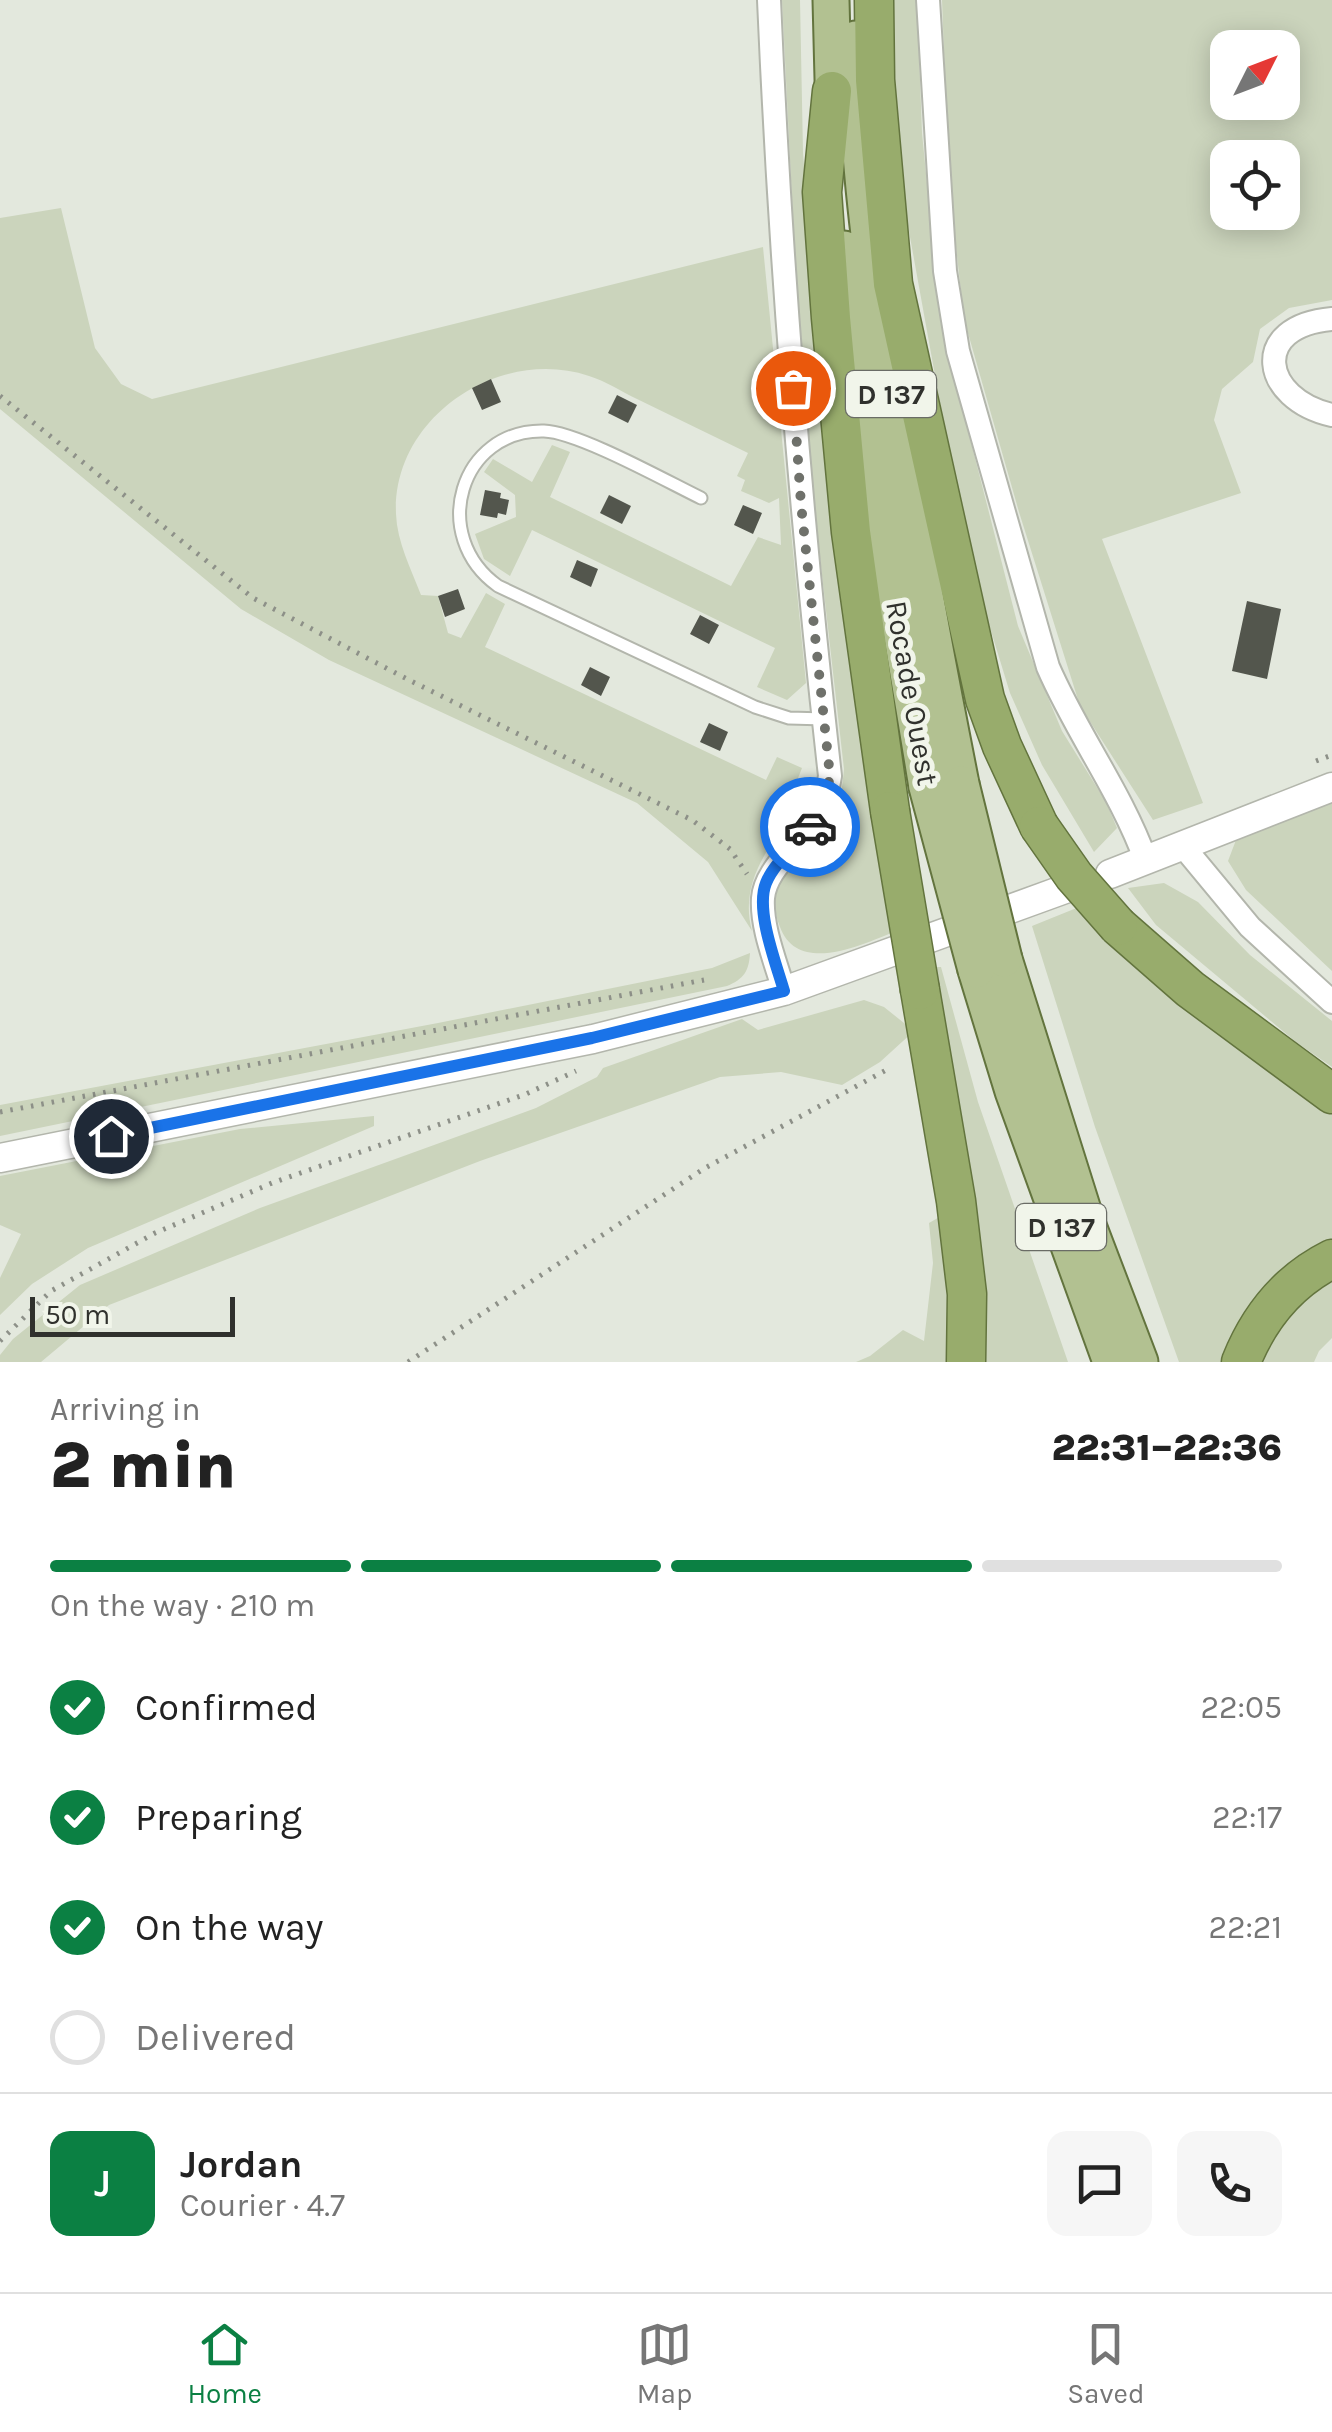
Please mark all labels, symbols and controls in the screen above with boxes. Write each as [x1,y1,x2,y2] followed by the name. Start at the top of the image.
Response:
[1210,30,1300,120] north arrow
[1210,30,1300,230] map controls
[1210,140,1300,230] button: locate
[751,346,836,431] pin
[766,361,821,416] icon: bag
[846,371,936,417] road number: D 137
[878,598,946,788] street label: Rocade Ouest
[760,777,860,877] courier
[783,800,838,855] icon: car
[69,1094,154,1179] pin
[84,1109,139,1164] icon: home
[1016,1204,1106,1250] road number: D 137
[30,1292,235,1336] scale bar
[45,1298,110,1331] text: 50 m
[50,1391,201,1428] text: Arriving in
[1051,1425,1282,1470] text: 22:31–22:36
[50,1427,236,1503] text: 2 min
[50,1587,315,1624] text: On the way · 210 m
[50,1680,105,1735] icon: check
[135,1685,318,1730] text: Confirmed
[1200,1689,1282,1726] text: 22:05
[50,1790,105,1845] icon: check
[135,1795,302,1840] text: Preparing
[1212,1799,1282,1836] text: 22:17
[50,1900,105,1955] icon: check
[135,1905,323,1950] text: On the way
[1208,1909,1282,1946] text: 22:21
[135,2015,296,2060] text: Delivered
[1047,2131,1152,2236] button: chat
[1177,2131,1282,2236] button: phone
[180,2142,303,2187] text: Jordan
[94,2161,111,2206] text: J
[180,2187,345,2224] text: Courier · 4.7
[187,2317,262,2410] tab: Home
[637,2317,692,2410] tab: Map
[1067,2317,1145,2410] tab: Saved

